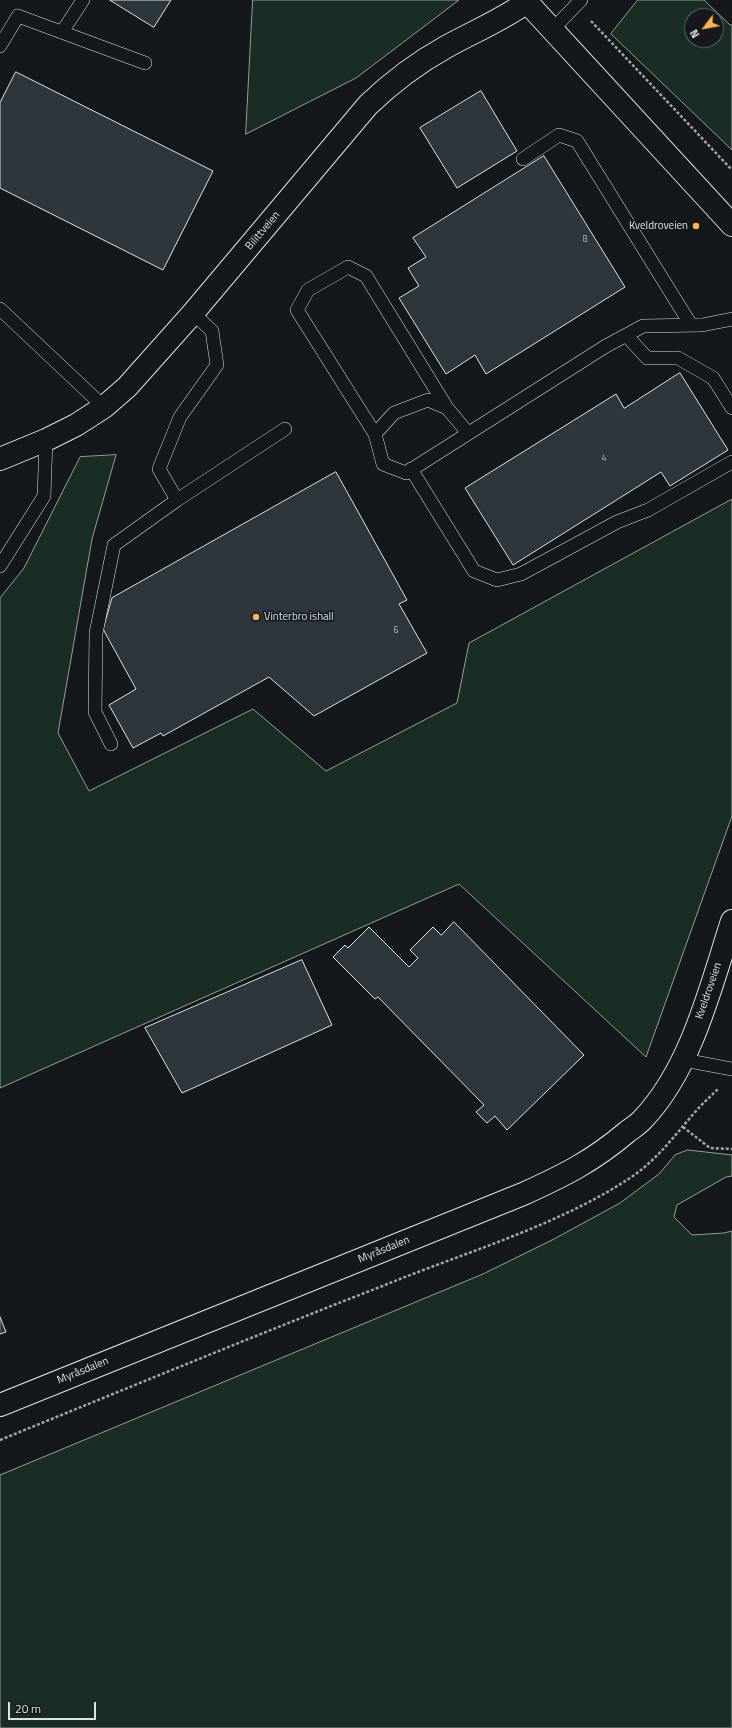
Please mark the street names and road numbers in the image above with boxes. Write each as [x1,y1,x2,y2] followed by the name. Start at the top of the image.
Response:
[243,209,283,253] street label: Bilittveien
[693,961,725,1021] street label: Kveldroveien
[356,1234,412,1266] street label: Myråsdalen
[55,1355,111,1387] street label: Myråsdalen

